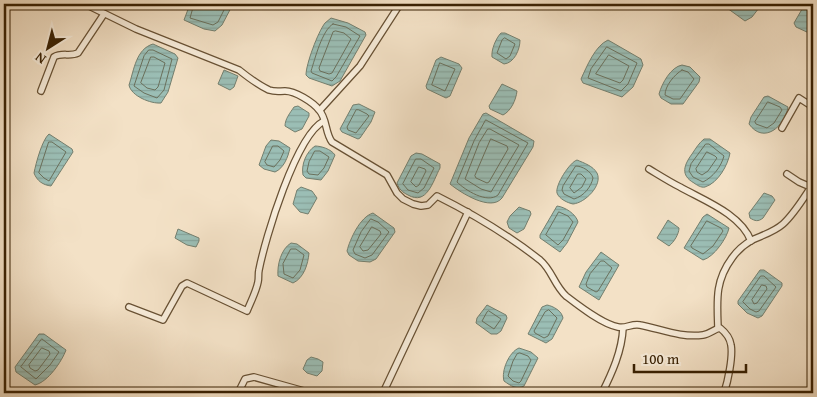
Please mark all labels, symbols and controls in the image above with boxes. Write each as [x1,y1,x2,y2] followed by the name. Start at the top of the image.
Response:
[22,22,72,72] north arrow
[30,47,50,69] text: N
[634,342,747,374] scale bar
[642,348,680,369] text: 100 m

